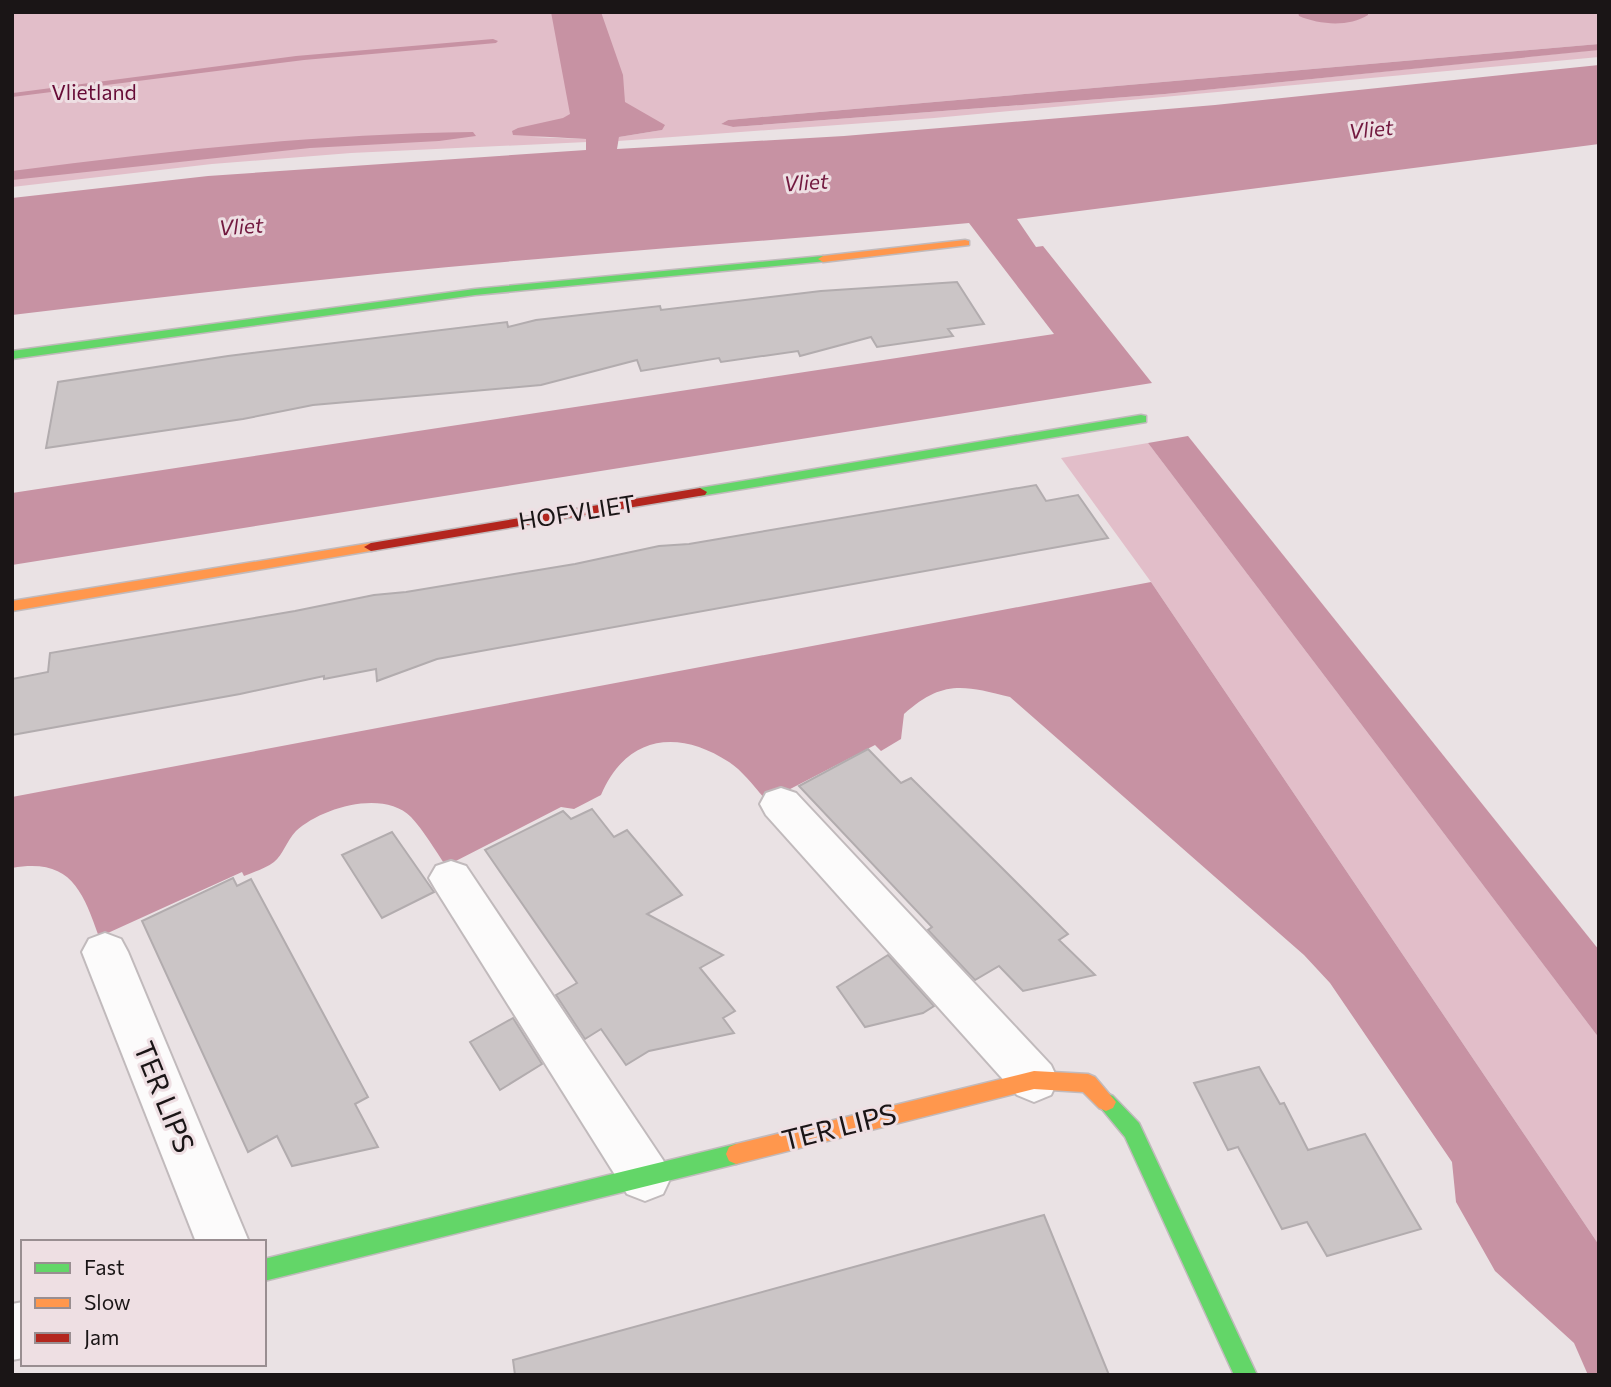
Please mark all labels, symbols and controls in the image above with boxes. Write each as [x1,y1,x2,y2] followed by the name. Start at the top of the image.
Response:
[51,79,137,104] park label: Vlietland
[1347,114,1395,143] water label: Vliet
[783,167,829,196] water label: Vliet
[218,211,264,240] water label: Vliet
[516,488,637,535] street label: HOFVLIET
[127,1036,203,1157] street label: TER LIPS
[778,1095,899,1157] street label: TER LIPS
[21,1240,266,1366] legend
[84,1254,125,1279] text: Fast
[84,1289,131,1314] text: Slow
[84,1324,119,1349] text: Jam

